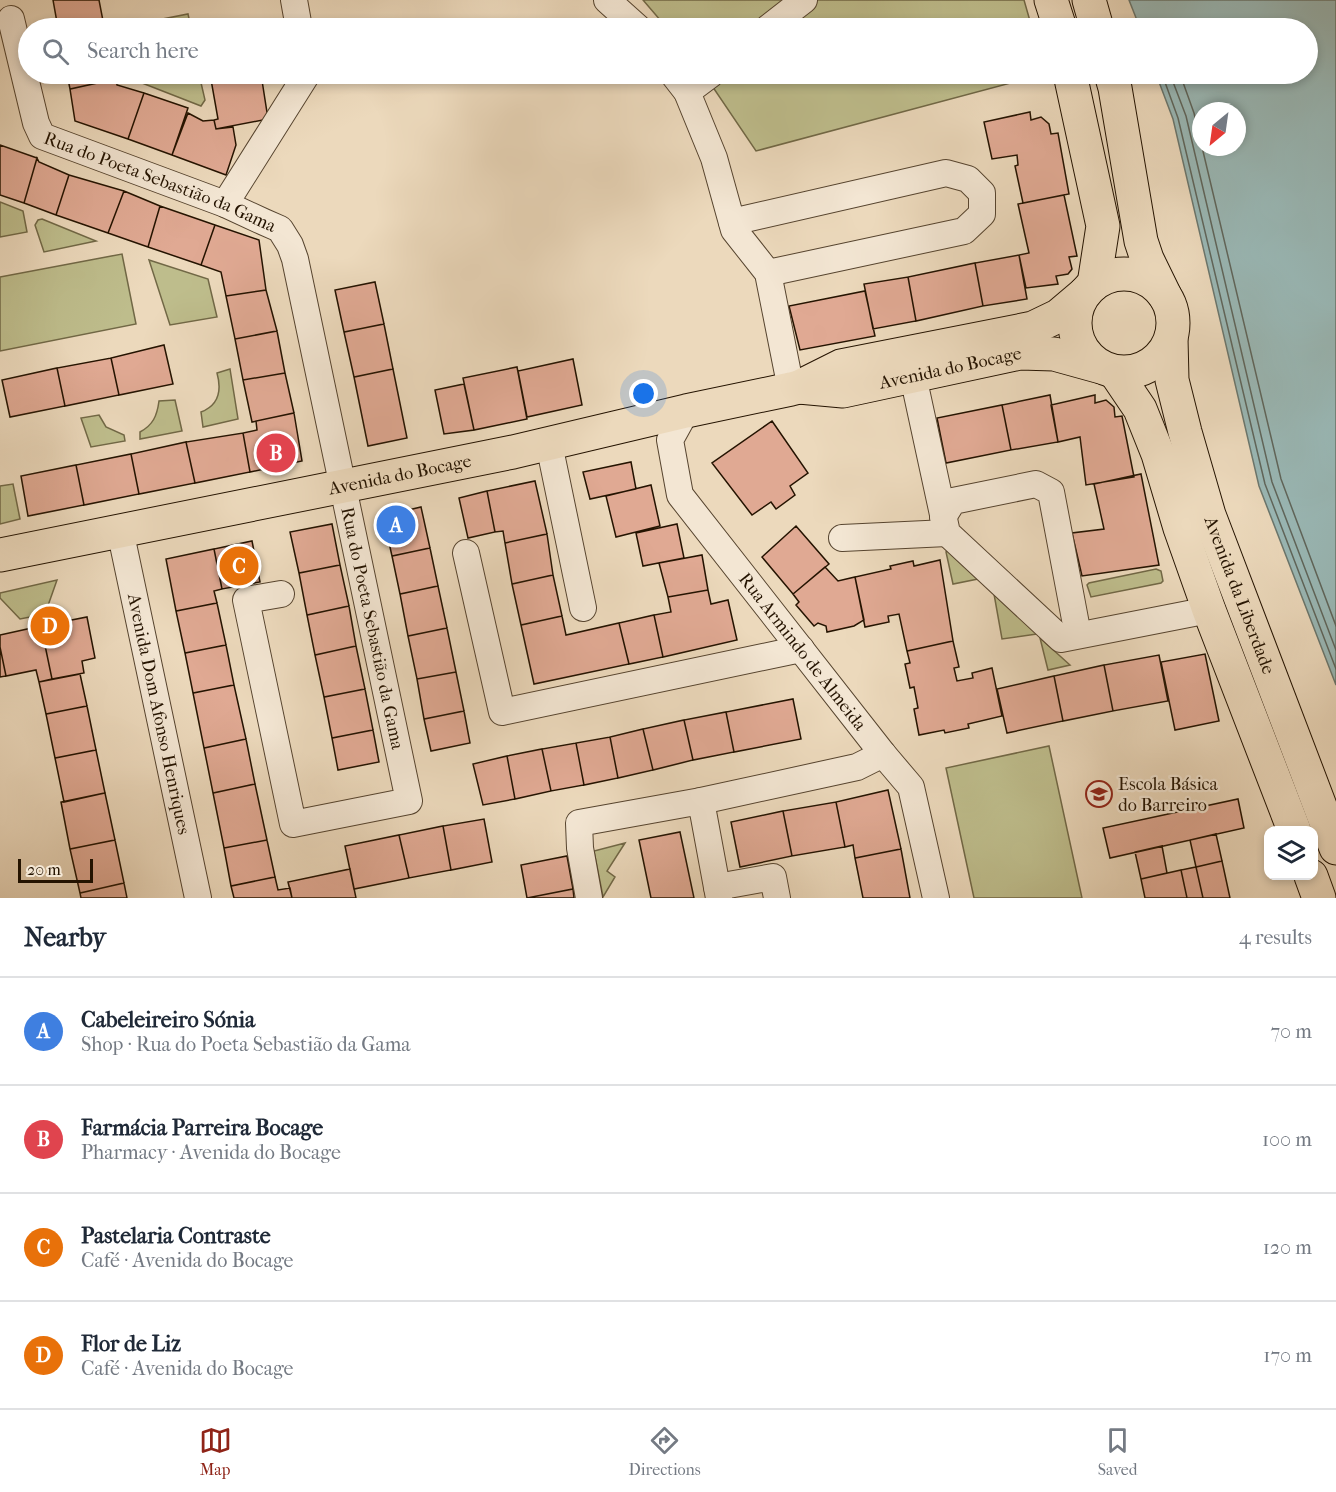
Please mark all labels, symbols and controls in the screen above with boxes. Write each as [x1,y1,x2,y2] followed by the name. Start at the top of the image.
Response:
[18,18,1318,84] search box
[39,35,72,68] icon: search
[87,38,199,64] text: Search here
[1192,102,1246,156] north arrow
[41,127,280,237] street label: Rua do Poeta Sebastião da Gama
[876,342,1024,394] street label: Avenida do Bocage
[629,379,658,408] your location
[256,430,296,476] pin: B
[326,450,473,499] street label: Avenida do Bocage
[376,502,416,548] pin: A
[337,505,409,752] street label: Rua do Poeta Sebastião da Gama
[1200,513,1279,677] street label: Avenida da Liberdade
[220,544,258,588] pin: C
[735,569,871,735] street label: Rua Armindo de Almeida
[123,591,195,837] street label: Avenida Dom Afonso Henriques
[31,604,70,648] pin: D
[1118,774,1219,816] place label: Escola Básica do Barreiro
[1084,779,1114,809] school or university icon: Escola Básica do Barreiro
[1264,826,1318,880] map controls
[1264,826,1318,880] button: layers
[18,856,93,884] scale bar
[27,860,61,879] text: 20 m
[24,922,106,953] text: Nearby
[1239,926,1312,949] text: 4 results
[81,1007,255,1033] text: Cabeleireiro Sónia
[37,1020,50,1043] text: A
[1270,1020,1312,1043] text: 70 m
[81,1033,411,1056] text: Shop · Rua do Poeta Sebastião da Gama
[81,1115,323,1141] text: Farmácia Parreira Bocage
[37,1128,50,1151] text: B
[1262,1128,1312,1151] text: 100 m
[81,1141,341,1164] text: Pharmacy · Avenida do Bocage
[81,1223,271,1249] text: Pastelaria Contraste
[37,1236,50,1259] text: C
[1263,1236,1312,1259] text: 120 m
[81,1249,294,1272] text: Café · Avenida do Bocage
[81,1331,181,1357] text: Flor de Liz
[36,1344,51,1367] text: D
[1263,1344,1312,1367] text: 170 m
[81,1357,294,1380] text: Café · Avenida do Bocage
[199,1424,232,1479] tab: Map
[629,1424,701,1479] tab: Directions
[1098,1424,1137,1479] tab: Saved

